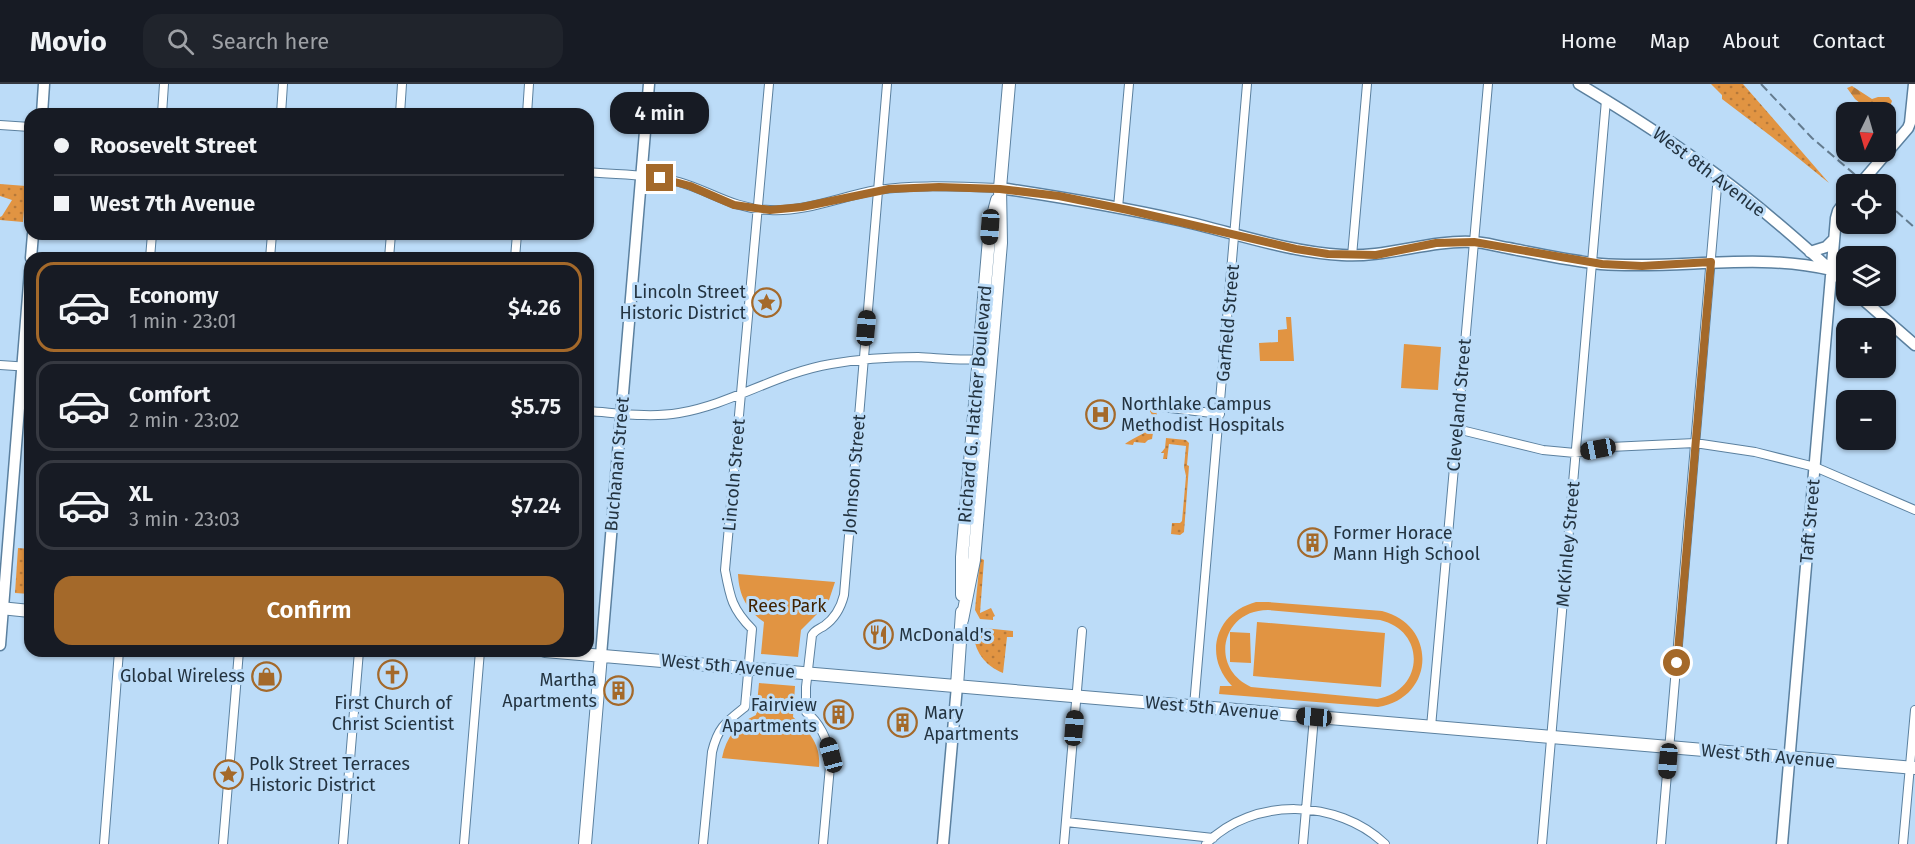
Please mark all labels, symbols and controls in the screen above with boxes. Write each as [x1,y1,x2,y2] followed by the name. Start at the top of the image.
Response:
[143,14,563,68] search box
[30,25,107,58] text: Movio
[164,25,197,58] icon: search
[212,28,329,55] text: Search here
[1561,28,1617,54] text: Home
[1650,28,1690,54] text: Map
[1723,28,1780,54] text: About
[1813,28,1885,54] text: Contact
[610,91,710,133] callout: 4 min
[634,101,685,125] text: 4 min
[1836,102,1896,162] north arrow
[1836,102,1896,450] map controls
[1648,122,1770,222] street label: West 8th Avenue
[90,132,257,159] text: Roosevelt Street
[646,164,673,191] route end
[1836,174,1896,234] button: locate
[90,190,255,217] text: West 7th Avenue
[980,208,1000,246] car
[1836,246,1896,306] button: layers
[1212,263,1244,383] street label: Garfield Street
[57,280,111,334] icon: car
[619,281,746,324] place label: Lincoln Street Historic District
[129,282,218,309] text: Economy
[954,284,996,524] street label: Richard G. Hatcher Boulevard
[751,286,783,318] place icon: Lincoln Street Historic District
[508,294,561,321] text: $4.26
[129,309,237,333] text: 1 min · 23:01
[855,309,877,347] car
[1836,318,1896,378] button: +
[1442,337,1476,472] street label: Cleveland Street
[57,379,111,433] icon: car
[129,381,210,408] text: Comfort
[1836,390,1896,450] button: −
[511,393,561,420] text: $5.75
[1121,393,1284,436] place label: Northlake Campus Methodist Hospitals
[600,395,634,532] street label: Buchanan Street
[1084,398,1116,430] hospital icon: Northlake Campus Methodist Hospitals
[129,408,240,432] text: 2 min · 23:02
[838,413,870,535] street label: Johnson Street
[718,417,750,532] street label: Lincoln Street
[1579,437,1617,461] car
[57,478,111,532] icon: car
[1795,478,1825,564] street label: Taft Street
[129,480,153,507] text: XL
[1552,480,1585,608] street label: McKinley Street
[511,492,561,519] text: $7.24
[129,507,240,531] text: 3 min · 23:03
[1333,522,1480,565] place label: Former Horace Mann High School
[1296,527,1328,559] building icon: Former Horace Mann High School
[54,576,564,645] button: Confirm
[748,595,827,617] park label: Rees Park
[862,619,894,651] restaurant icon: McDonald's
[899,624,992,646] place label: McDonald's
[660,649,796,683] street label: West 5th Avenue
[1663,649,1690,676] route start
[377,658,409,690] church icon: First Church of Christ Scientist
[250,660,282,692] shop icon: Global Wireless
[120,665,245,687] place label: Global Wireless
[502,669,597,712] place label: Martha Apartments
[602,674,634,706] building icon: Martha Apartments
[1144,691,1280,725] street label: West 5th Avenue
[332,692,455,735] place label: First Church of Christ Scientist
[722,694,817,737] place label: Fairview Apartments
[822,699,854,731] building icon: Fairview Apartments
[924,702,1019,745] place label: Mary Apartments
[1295,706,1333,728] car
[887,707,919,739] building icon: Mary Apartments
[1063,709,1085,747] car
[818,735,844,775] car
[1700,739,1836,773] street label: West 5th Avenue
[1657,742,1679,780] car
[249,753,410,796] place label: Polk Street Terraces Historic District
[212,758,244,790] place icon: Polk Street Terraces Historic District

